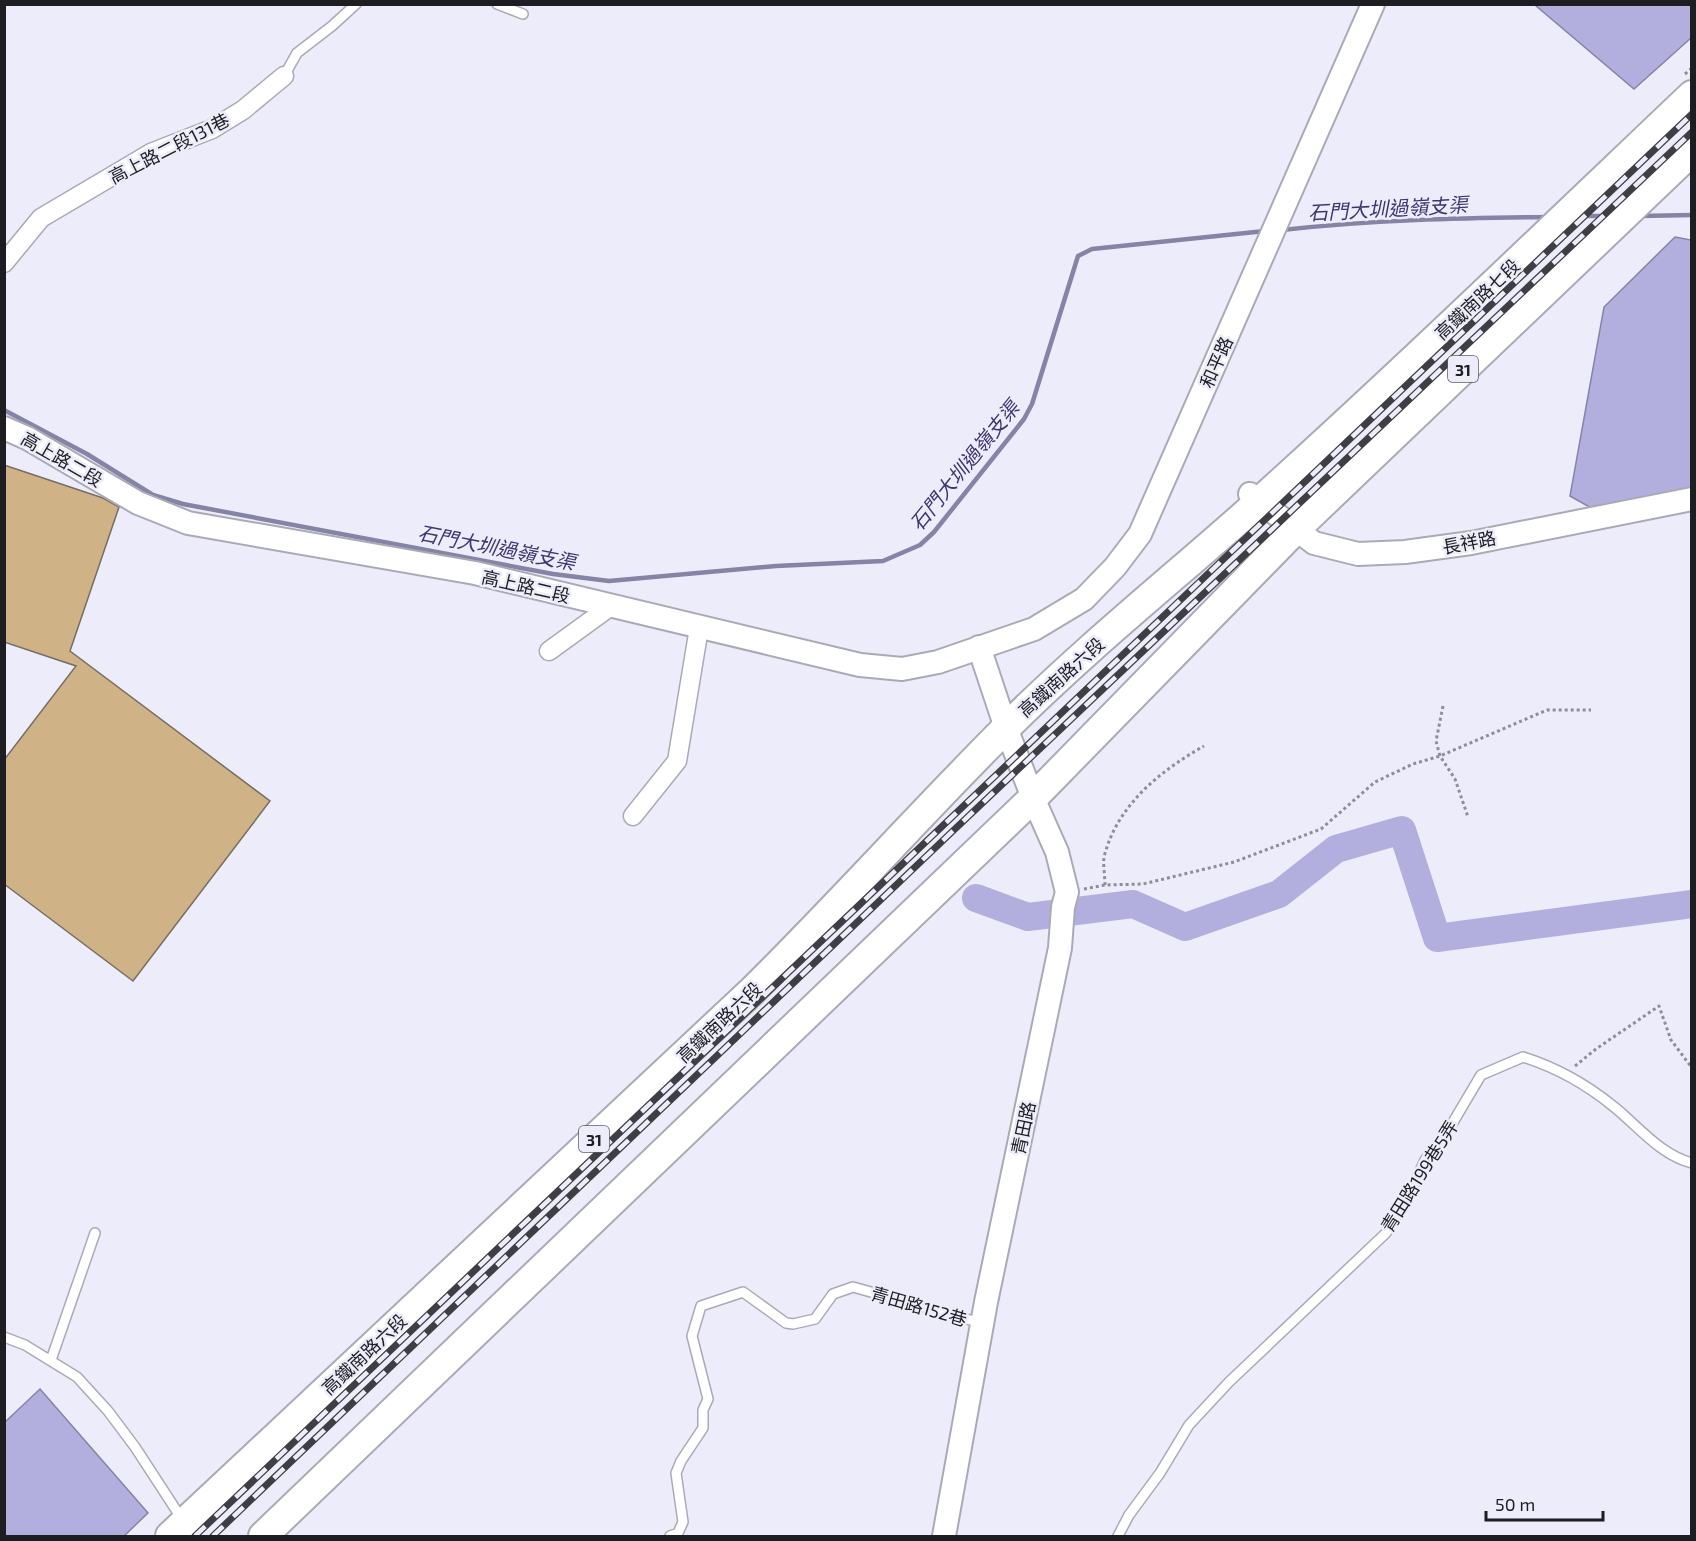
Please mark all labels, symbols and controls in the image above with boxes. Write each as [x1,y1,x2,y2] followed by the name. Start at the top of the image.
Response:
[105,108,233,188] street label: 高上路二段131巷
[1307,192,1472,224] water label: 石門大圳過嶺支渠
[1430,254,1524,344] street label: 高鐵南路七段
[1195,333,1237,391] street label: 和平路
[1448,356,1478,382] road number: 31
[904,393,1026,535] water label: 石門大圳過嶺支渠
[18,427,106,491] street label: 高上路二段
[416,520,581,575] water label: 石門大圳過嶺支渠
[1440,526,1498,558] street label: 長祥路
[480,565,572,607] street label: 高上路二段
[1014,633,1108,721] street label: 高鐵南路六段
[672,977,766,1067] street label: 高鐵南路六段
[1007,1099,1039,1157] street label: 青田路
[1376,1116,1462,1236] street label: 青田路199巷5弄
[579,1126,609,1152] road number: 31
[868,1282,970,1330] street label: 青田路152巷
[317,1309,411,1399] street label: 高鐵南路六段
[1486,1484,1603,1522] scale bar
[1495,1493,1535,1515] text: 50 m

